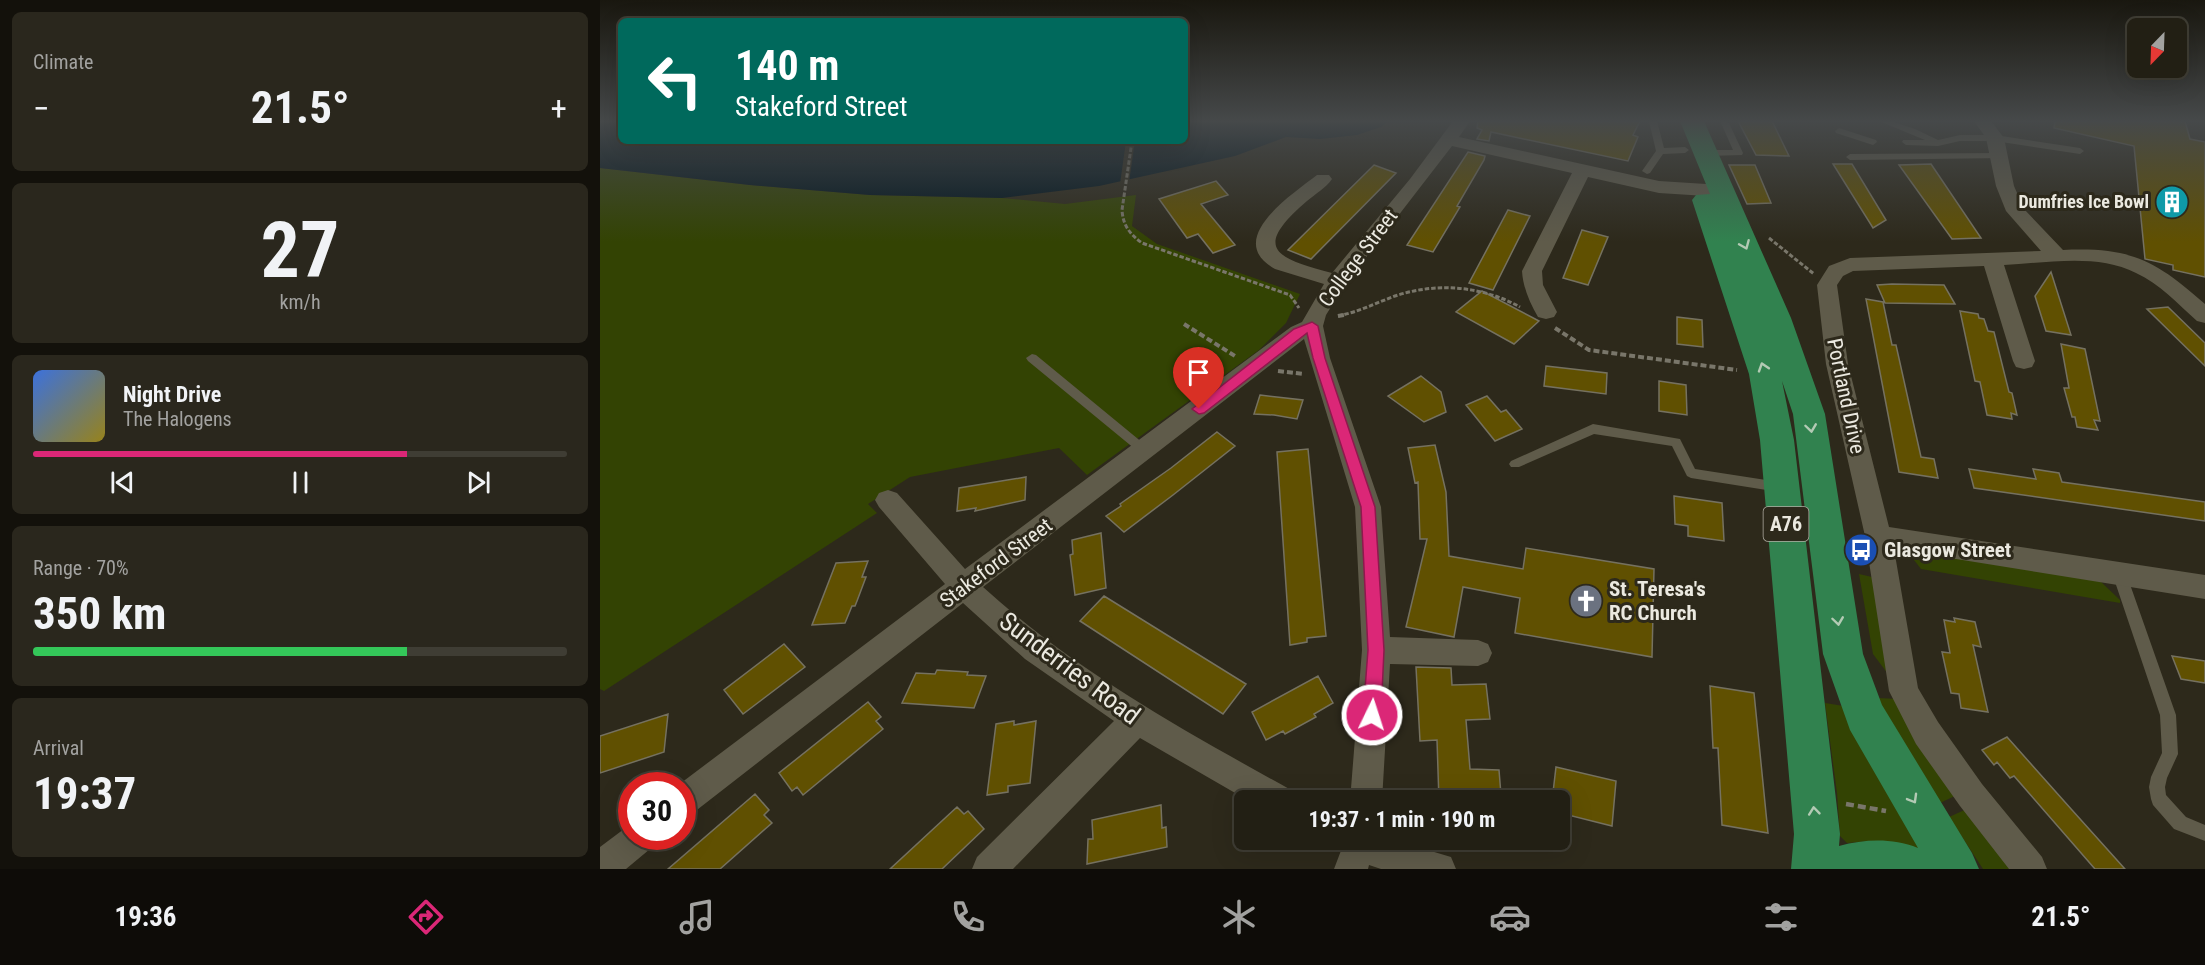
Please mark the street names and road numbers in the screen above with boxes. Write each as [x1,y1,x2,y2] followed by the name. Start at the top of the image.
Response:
[1313,204,1403,312] street label: College Street
[1822,336,1870,456] street label: Portland Drive
[1764,507,1808,541] road number: A76
[935,513,1057,613] street label: Stakeford Street
[994,606,1146,730] street label: Sunderries Road

